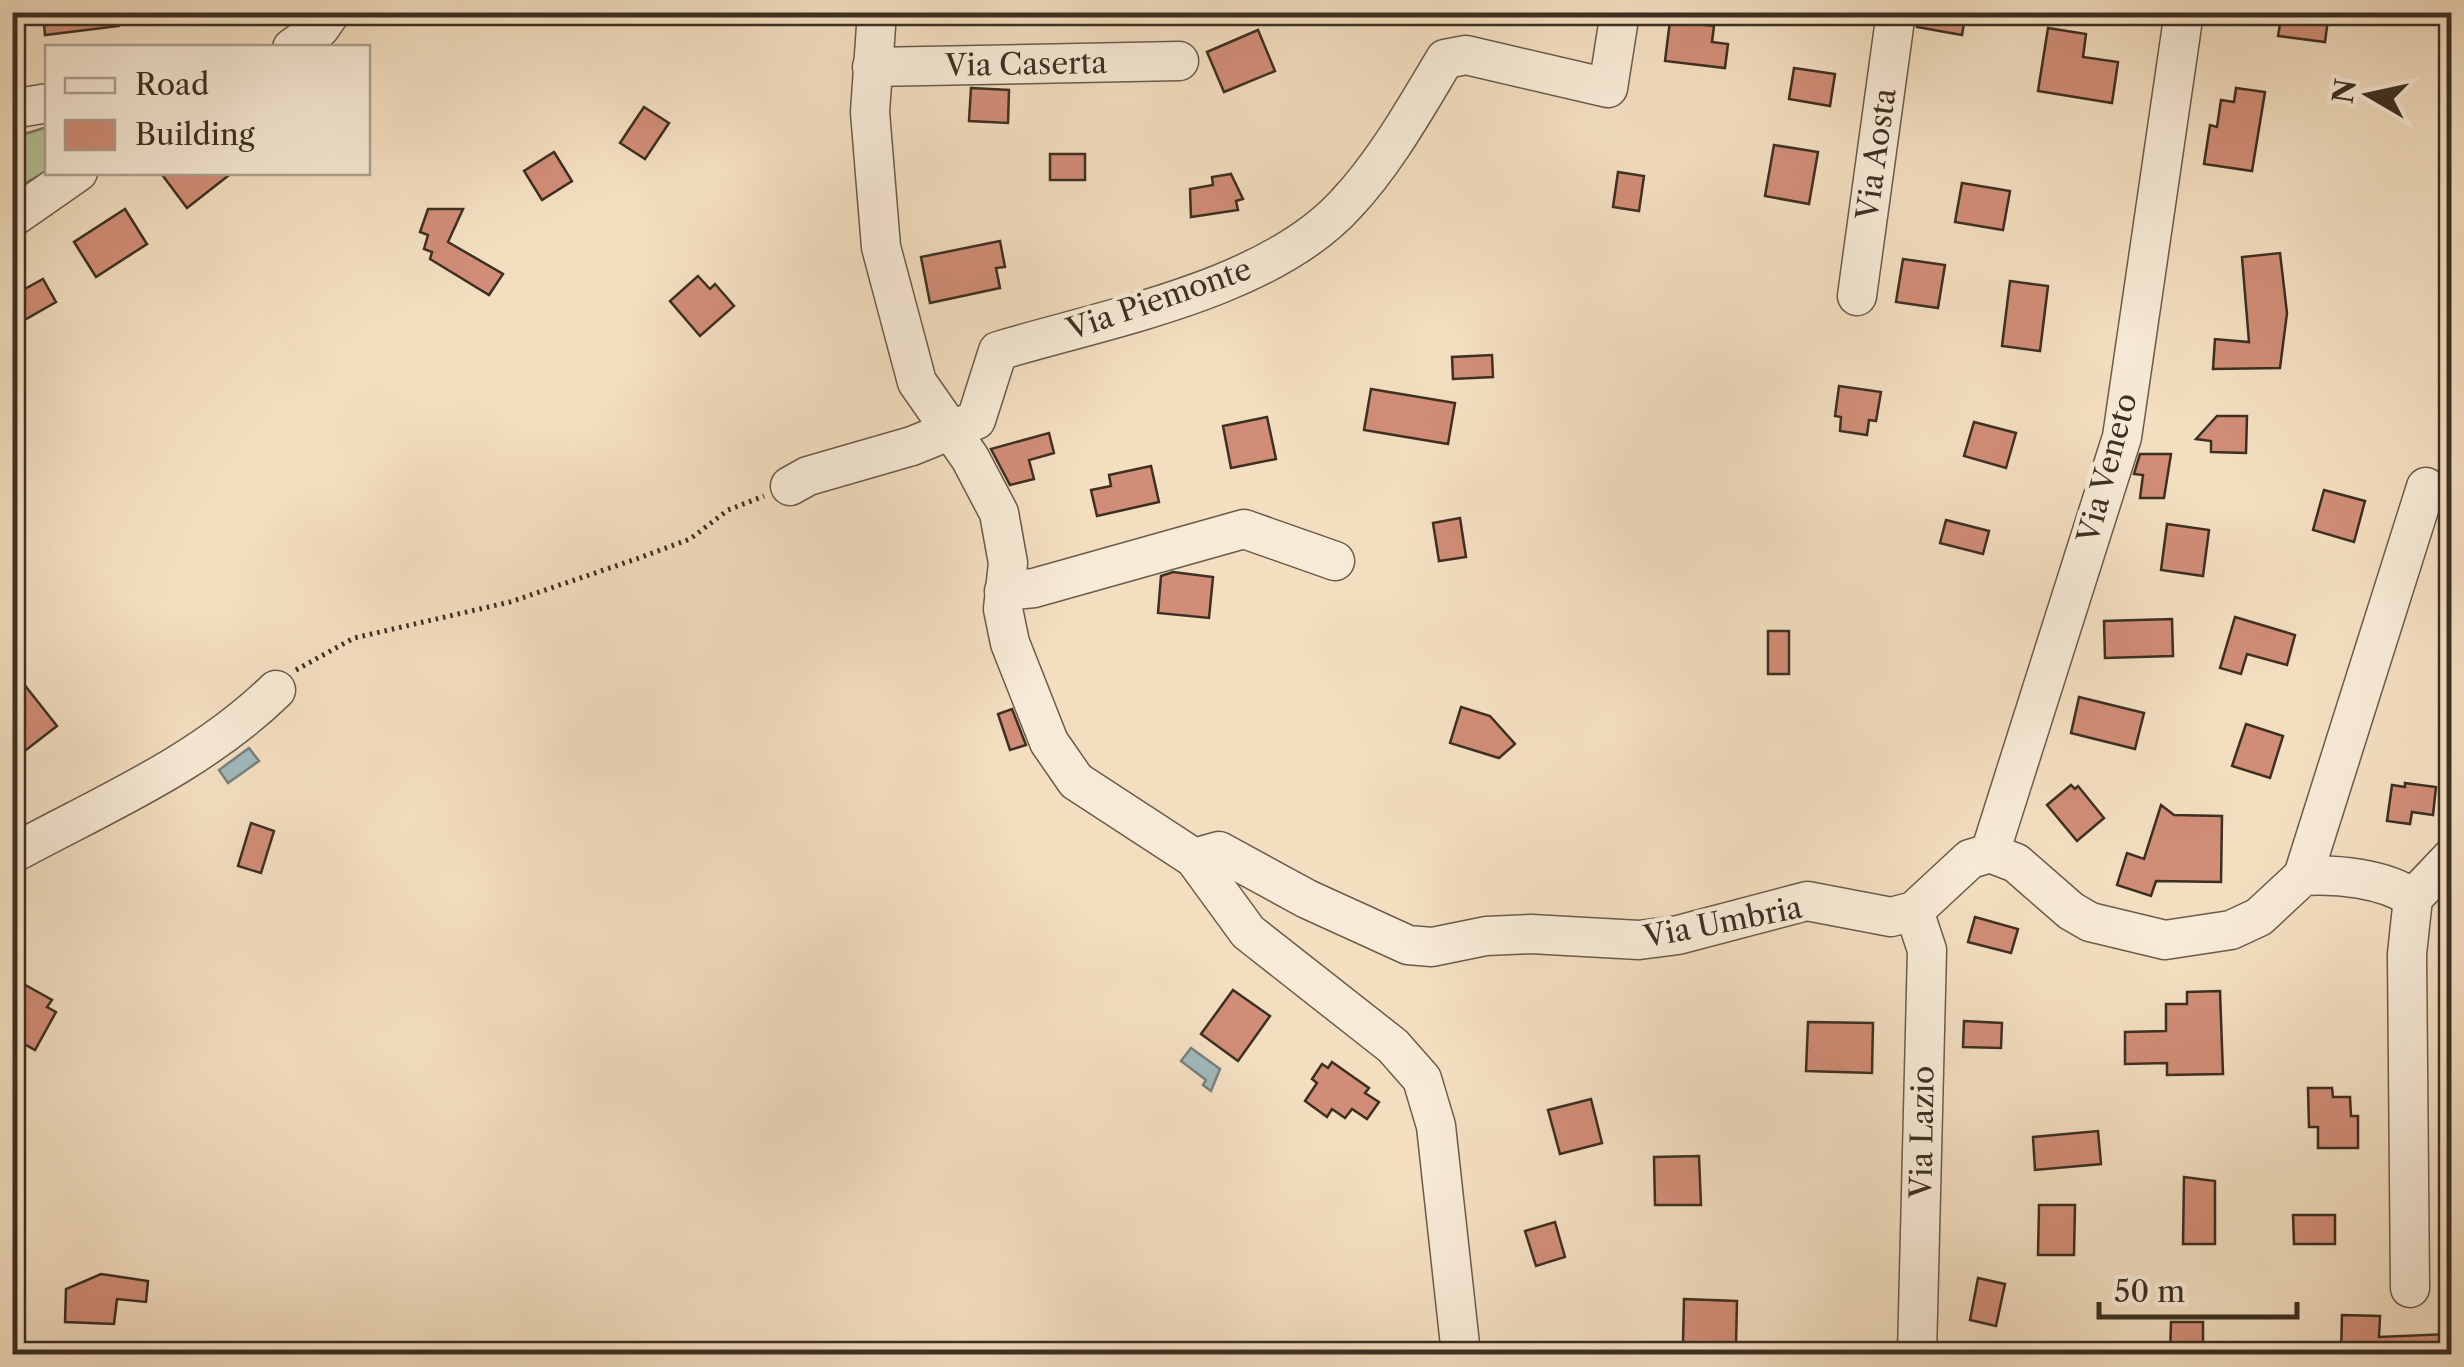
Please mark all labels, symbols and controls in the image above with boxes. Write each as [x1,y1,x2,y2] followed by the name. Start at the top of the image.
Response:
[944,44,1108,84] street label: Via Caserta
[45,45,370,175] legend
[2319,45,2419,145] north arrow
[135,66,209,103] text: Road
[2326,76,2363,106] text: N
[1848,86,1904,223] street label: Via Aosta
[135,116,255,153] text: Building
[1061,250,1256,348] street label: Via Piemonte
[2069,389,2145,548] street label: Via Veneto
[1640,889,1805,956] street label: Via Umbria
[1902,1065,1942,1200] street label: Via Lazio
[2099,1257,2296,1319] scale bar
[2114,1273,2185,1310] text: 50 m

